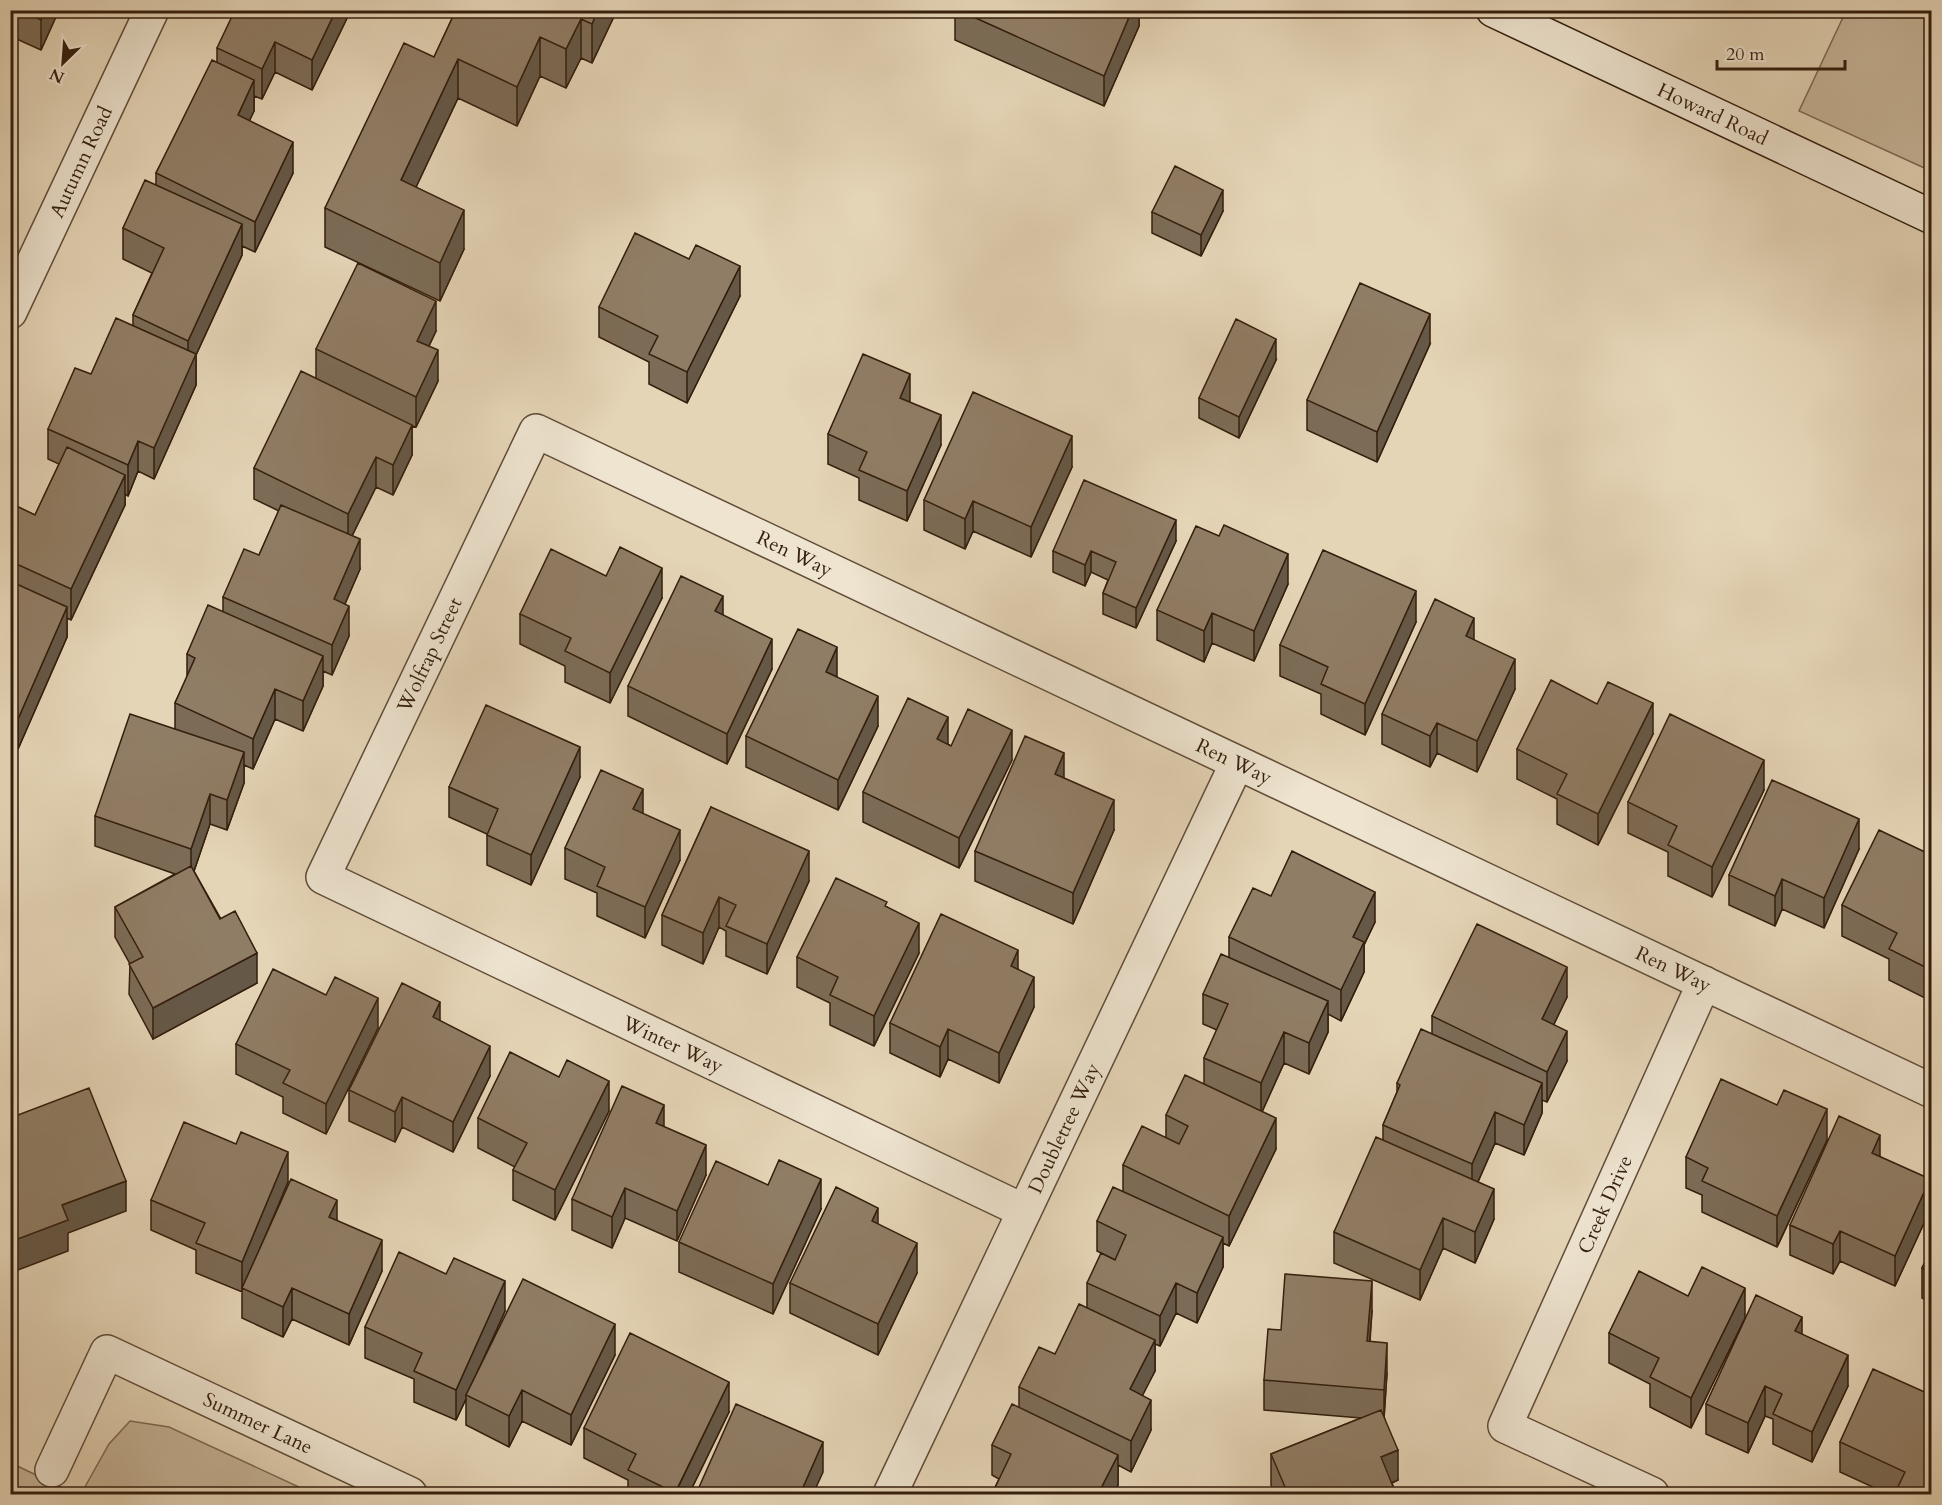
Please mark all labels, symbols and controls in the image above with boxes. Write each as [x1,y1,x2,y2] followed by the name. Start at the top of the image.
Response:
[33,33,93,93] north arrow
[1717,33,1844,71] scale bar
[1726,42,1765,67] text: 20 m
[46,63,68,89] text: N
[1653,76,1773,152] street label: Howard Road
[43,102,119,222] street label: Autumn Road
[752,524,837,584] street label: Ren Way
[390,592,469,718] street label: Wolfrap Street
[1192,732,1277,791] street label: Ren Way
[1631,940,1716,999] street label: Ren Way
[617,1009,728,1080] street label: Winter Way
[1022,1058,1107,1198] street label: Doubletree Way
[1571,1151,1639,1258] street label: Creek Drive
[199,1386,317,1460] street label: Summer Lane

